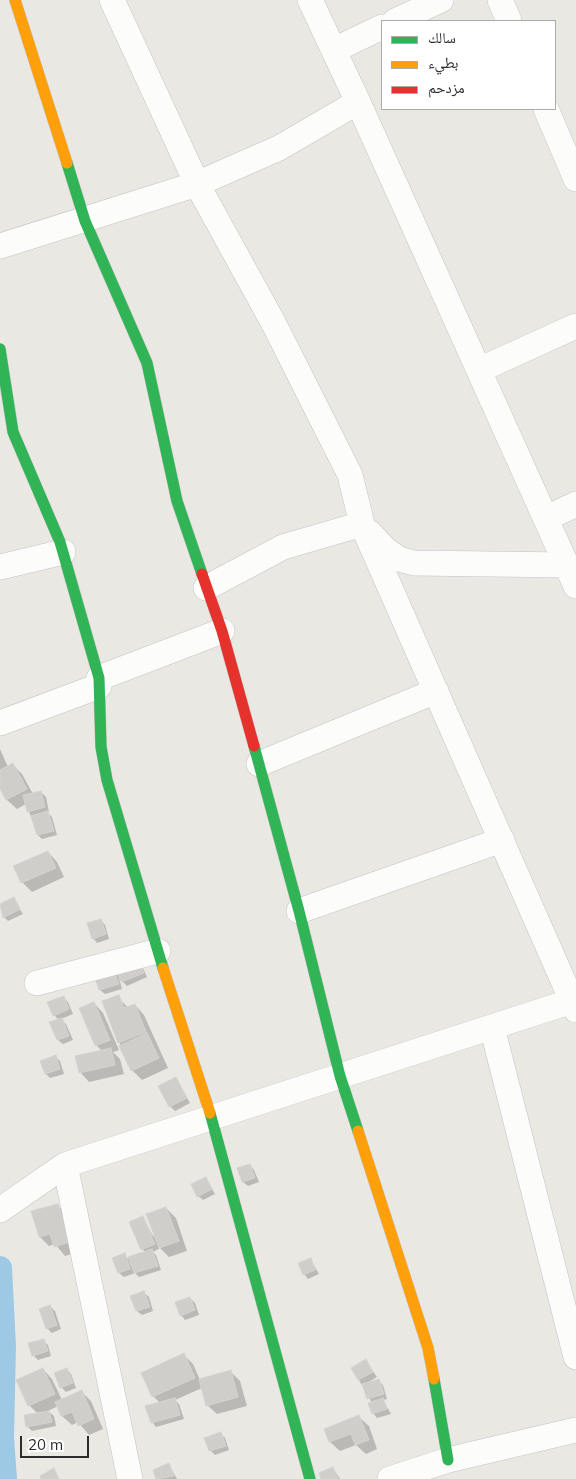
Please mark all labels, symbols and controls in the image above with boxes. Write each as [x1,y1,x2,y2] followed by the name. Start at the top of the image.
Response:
[381,20,556,110] legend
[428,28,456,47] text: سالك
[428,53,458,72] text: بطيء
[428,78,465,97] text: مزدحم
[22,1426,91,1458] scale bar
[28,1435,63,1454] text: 20 m

